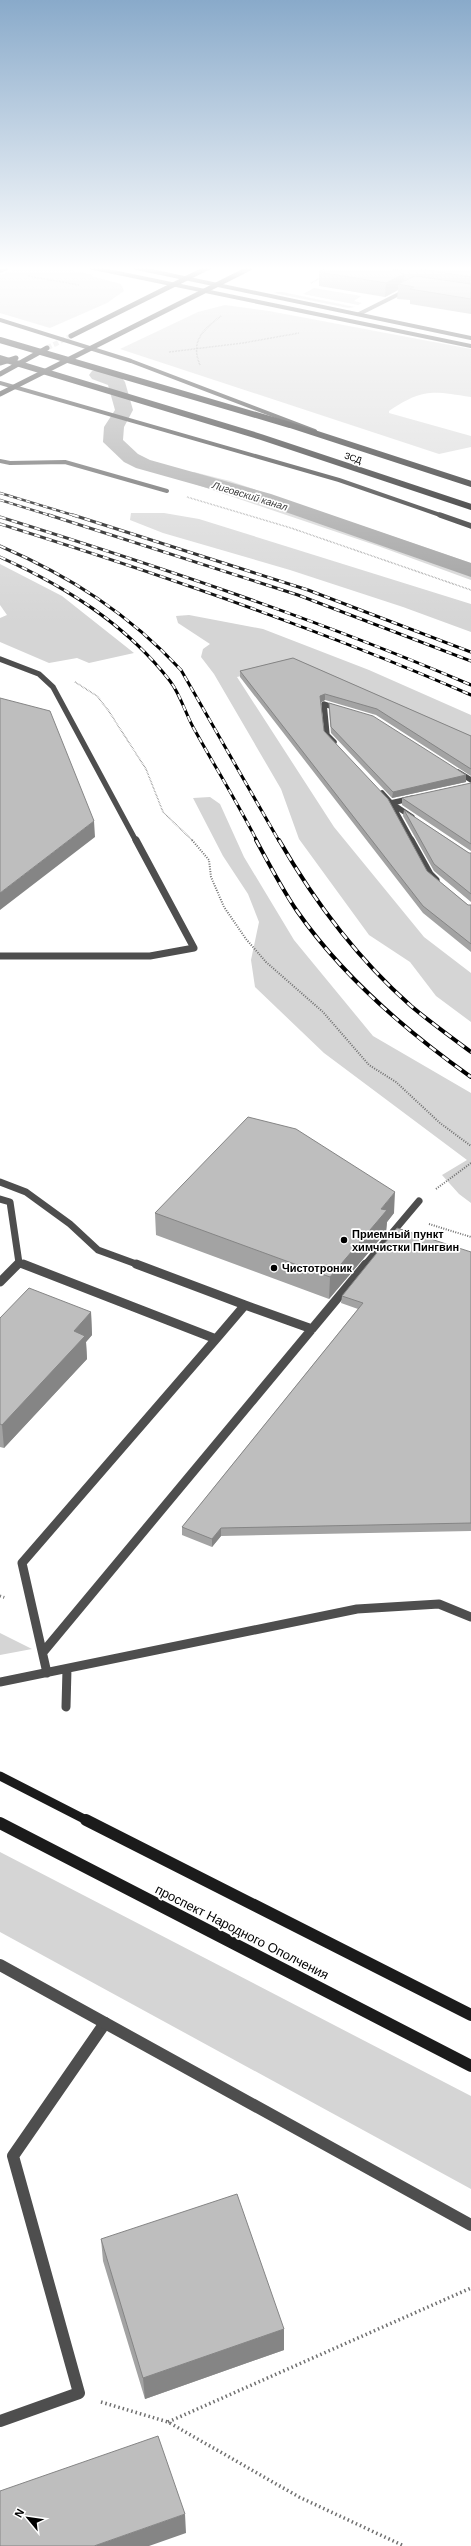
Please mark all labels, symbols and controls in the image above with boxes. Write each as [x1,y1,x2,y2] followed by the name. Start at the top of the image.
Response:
[343,450,363,466] street label: ЗСД
[210,479,289,513] water label: Лиговский канал
[352,1228,459,1253] place label: Приемный пункт химчистки Пингвин
[339,1235,349,1245] marker: Приемный пункт химчистки Пингвин
[282,1262,353,1274] place label: Чистотроник
[269,1263,279,1273] marker: Чистотроник
[153,1882,331,1982] street label: проспект Народного Ополчения
[8,2498,48,2538] north arrow
[12,2507,26,2520] text: N

